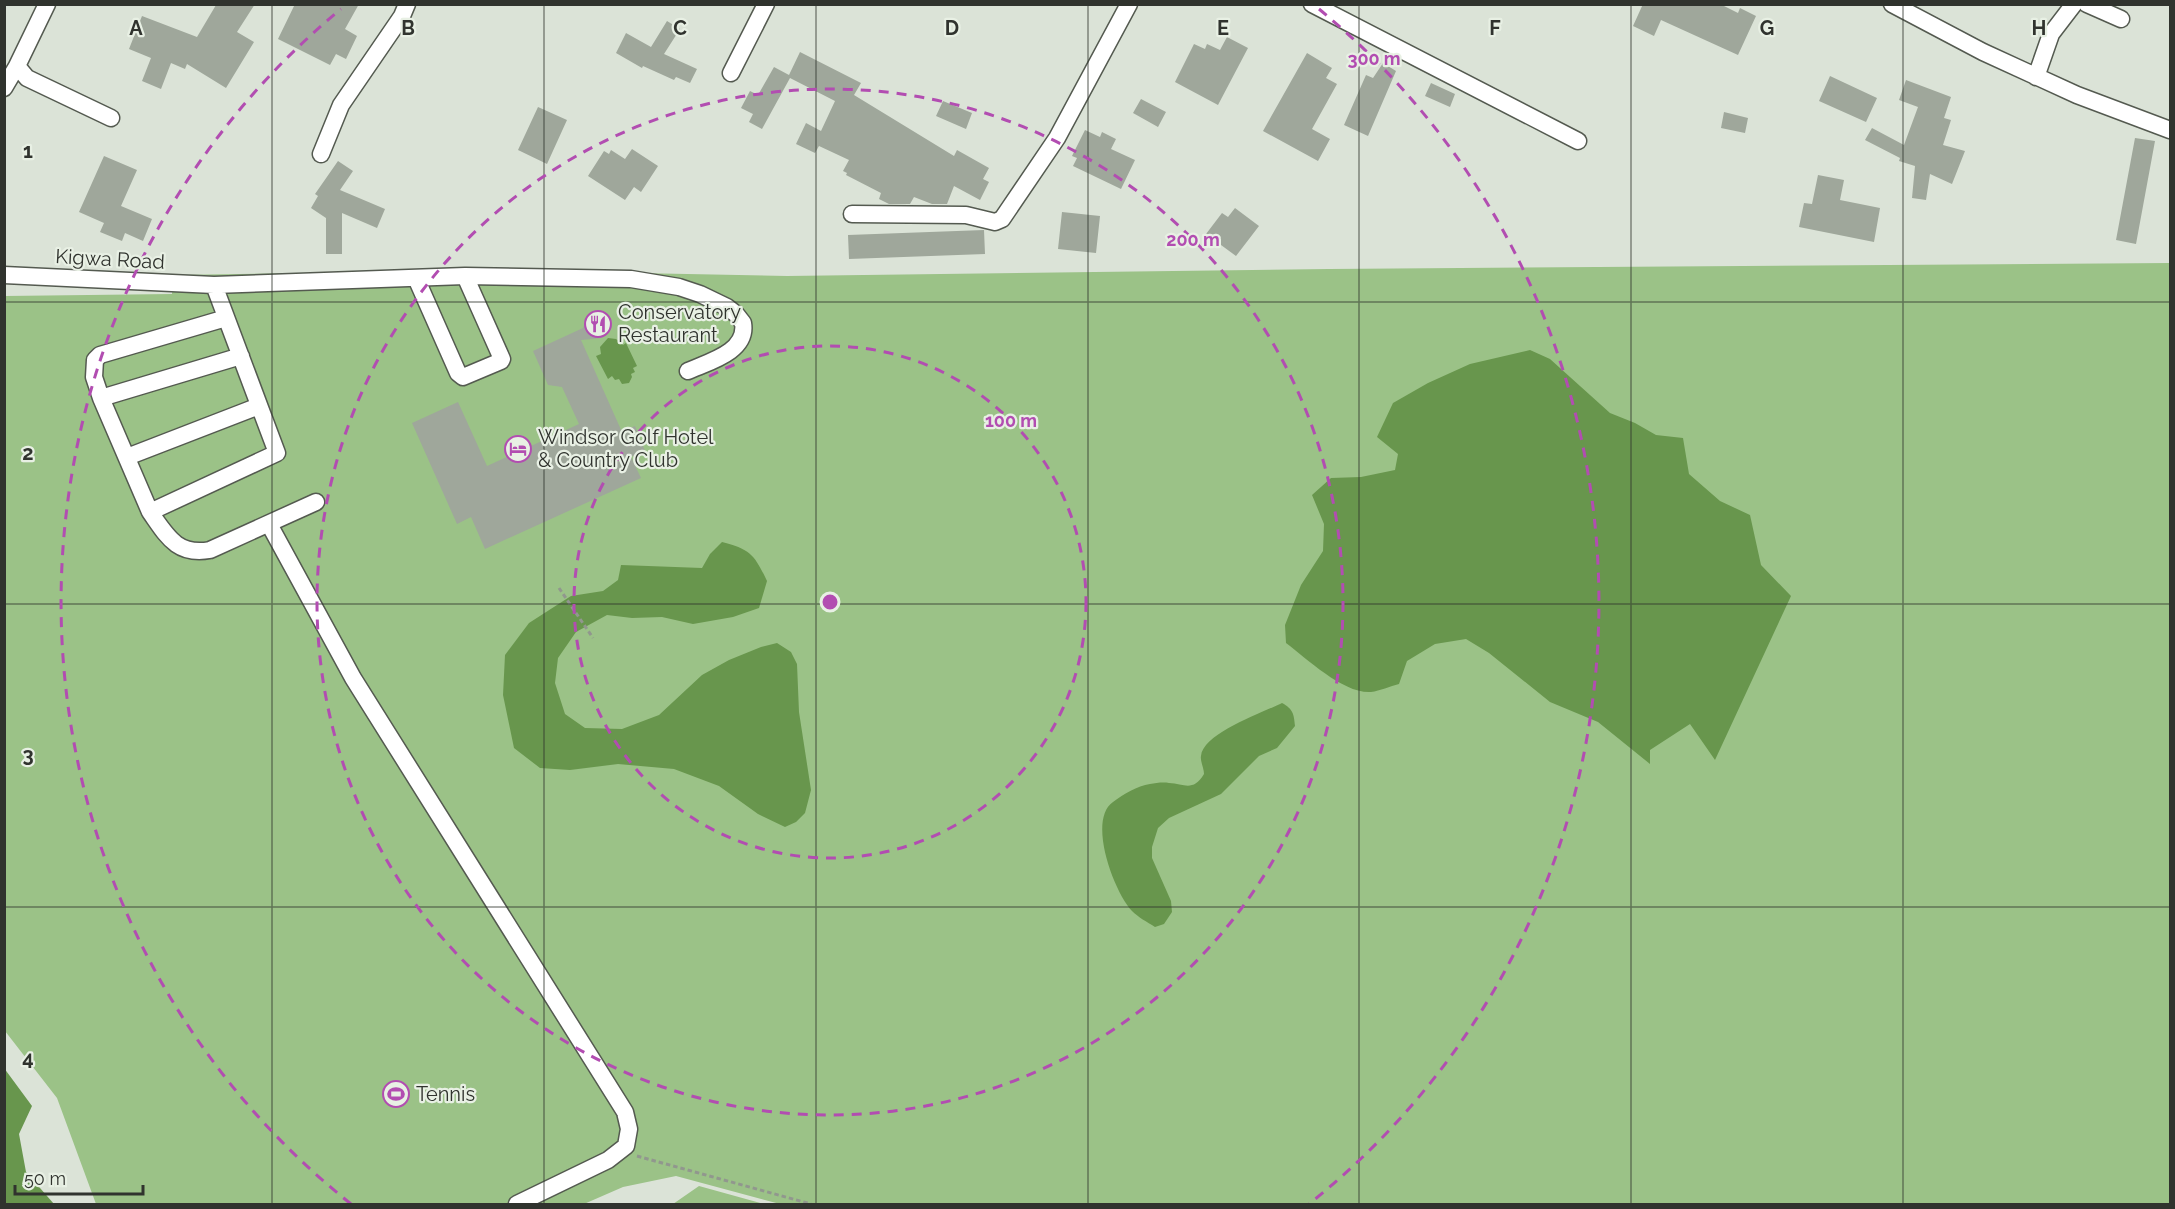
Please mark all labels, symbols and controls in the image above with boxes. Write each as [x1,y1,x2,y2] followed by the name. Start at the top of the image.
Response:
[129,16,143,40] text: A
[401,16,415,40] text: B
[673,16,687,40] text: C
[945,16,959,40] text: D
[1217,16,1229,40] text: E
[1489,16,1501,40] text: F
[1760,16,1774,40] text: G
[2032,16,2046,40] text: H
[1347,48,1401,69] text: 300 m
[23,139,33,163] text: 1
[1166,229,1220,250] text: 200 m
[55,244,165,274] street label: Kigwa Road
[618,300,741,347] place label: Conservatory Restaurant
[583,309,613,339] restaurant icon: Conservatory Restaurant
[985,410,1037,431] text: 100 m
[538,425,714,472] place label: Windsor Golf Hotel & Country Club
[503,434,533,464] hotel icon: Windsor Golf Hotel & Country Club
[22,441,34,465] text: 2
[820,592,840,612] centre of rings
[22,743,34,767] text: 3
[22,1046,34,1070] text: 4
[381,1079,411,1109] sports icon: Tennis
[416,1082,475,1106] place label: Tennis
[15,1158,142,1196] scale bar
[24,1168,66,1189] text: 50 m

